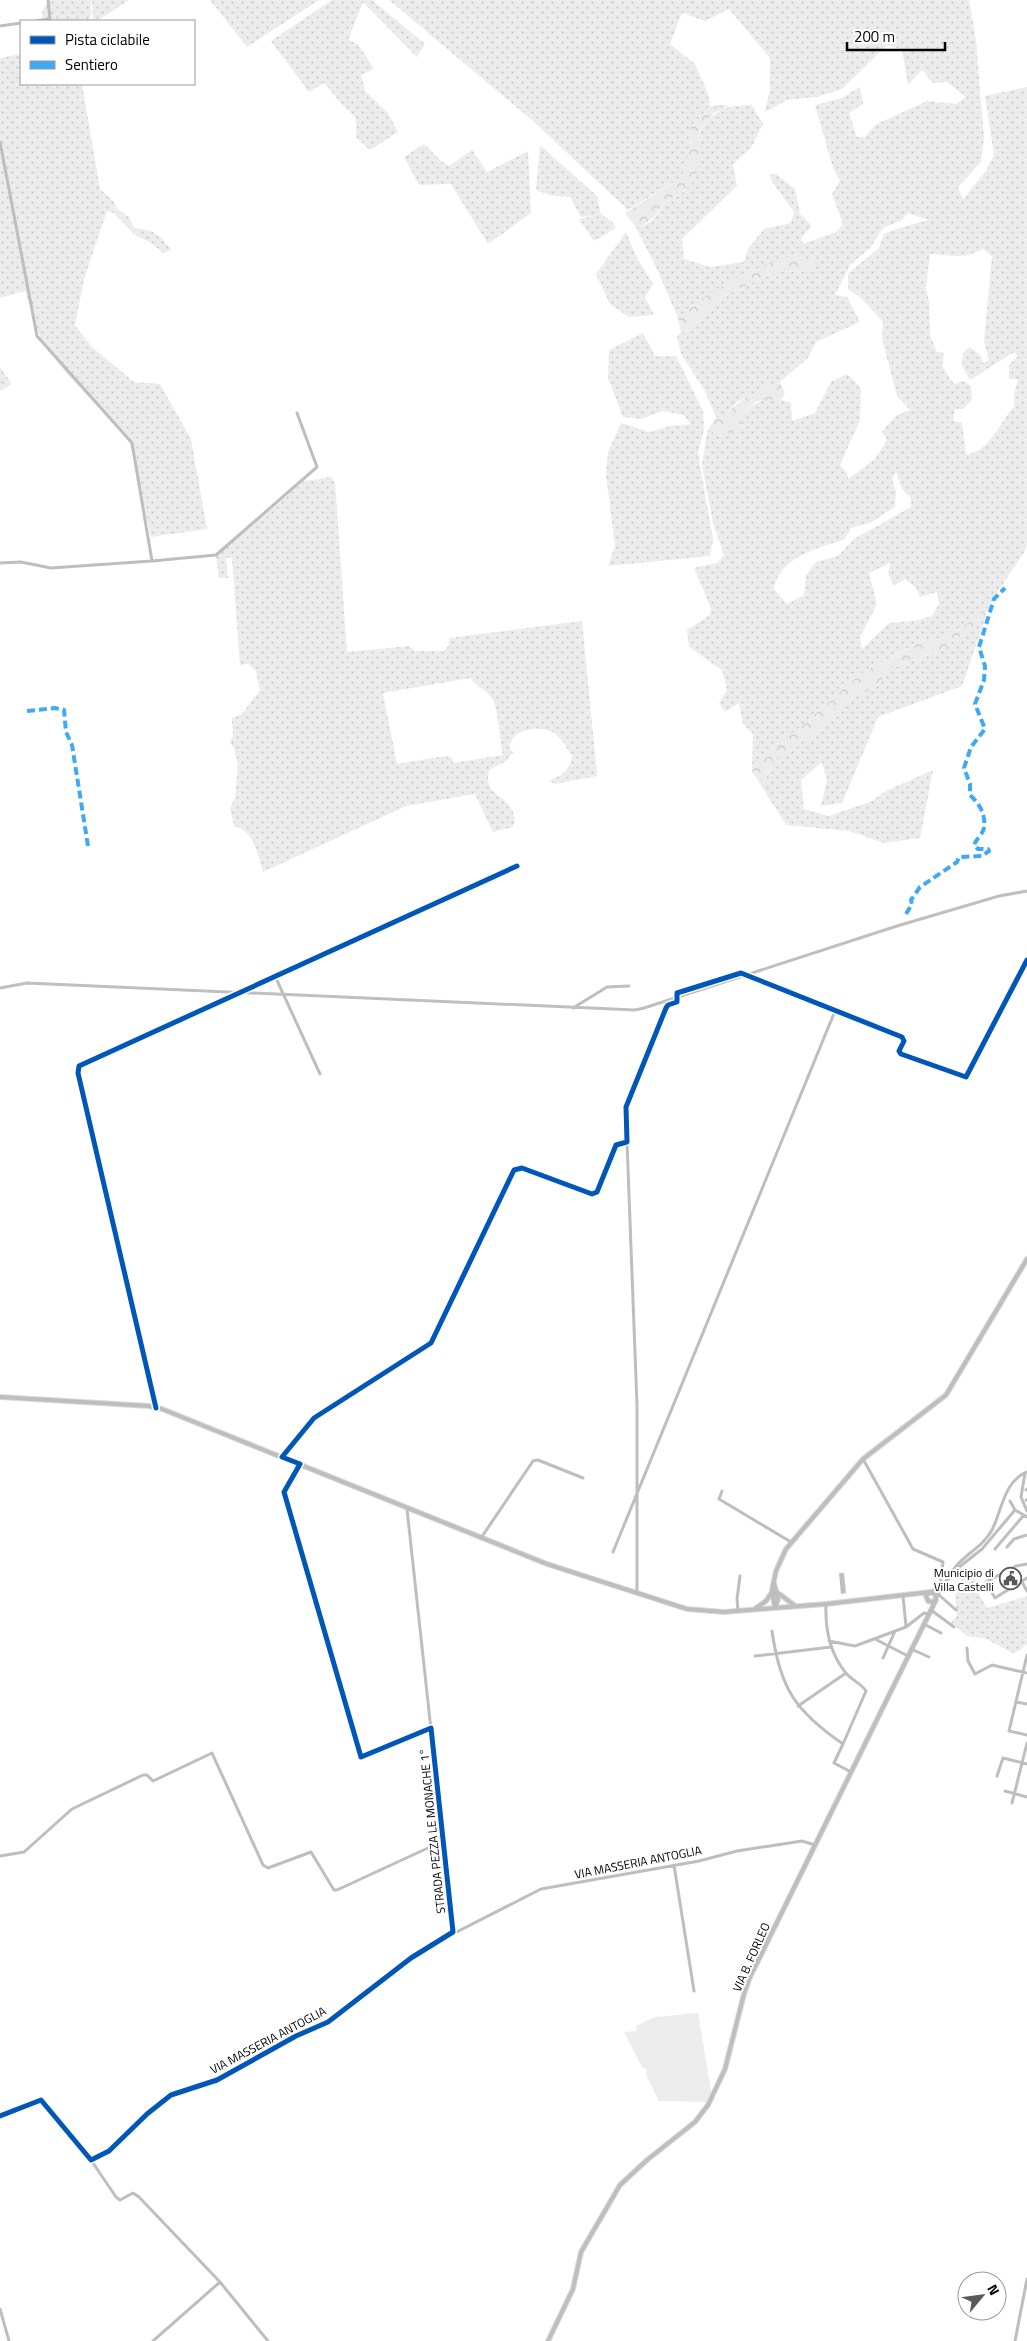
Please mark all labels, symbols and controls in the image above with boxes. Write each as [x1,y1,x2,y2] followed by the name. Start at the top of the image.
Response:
[20,20,195,85] legend
[847,20,944,52] scale bar
[854,25,895,48] text: 200 m
[65,28,150,51] text: Pista ciclabile
[65,53,118,76] text: Sentiero
[934,1563,994,1596] place label: Municipio di Villa Castelli
[998,1567,1022,1591] public building icon: Municipio di Villa Castelli
[414,1747,450,1915] street label: STRADA PEZZA LE MONACHE 1°
[573,1840,703,1884] street label: VIA MASSERIA ANTOGLIA
[727,1919,775,1995] street label: VIA B. FORLEO
[207,2001,329,2079] street label: VIA MASSERIA ANTOGLIA
[957,2271,1007,2321] north arrow
[982,2280,1005,2299] text: N

